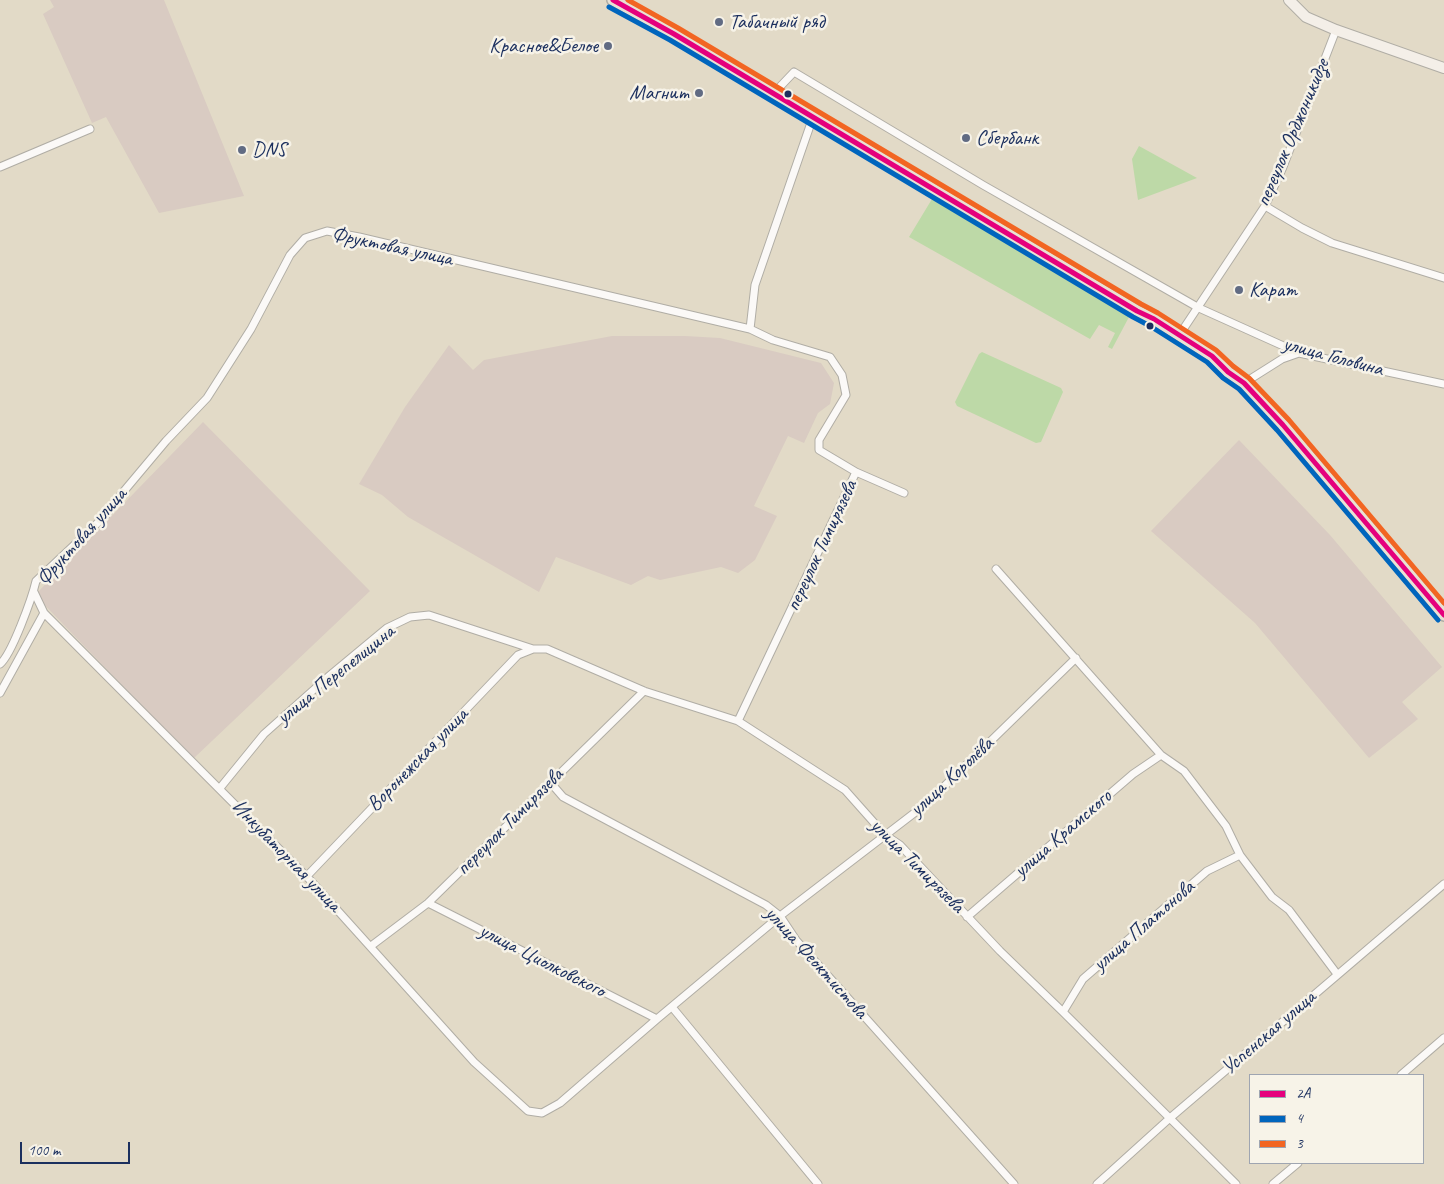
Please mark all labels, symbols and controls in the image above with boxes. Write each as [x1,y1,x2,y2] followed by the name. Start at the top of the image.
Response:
[729,9,824,35] place label: Табачный ряд
[713,16,725,28] marker: Табачный ряд
[489,33,598,59] place label: Красное&Белое
[602,40,614,52] marker: Красное&Белое
[1251,55,1335,211] street label: переулок Орджоникидзе
[629,80,689,106] place label: Магнит
[693,87,705,99] marker: Магнит
[783,89,793,99] unlabelled marker
[976,125,1038,151] place label: Сбербанк
[960,132,972,144] marker: Сбербанк
[252,137,286,163] place label: DNS
[236,144,248,156] marker: DNS
[329,222,455,272] street label: Фруктовая улица
[1249,277,1297,303] place label: Карат
[1233,284,1245,296] marker: Карат
[1145,321,1155,331] unlabelled marker
[1280,332,1386,382] street label: улица Головина
[781,477,863,615] street label: переулок Тимирязева
[31,483,133,591] street label: Фруктовая улица
[272,620,400,730] street label: улица Перепелицина
[362,703,474,817] street label: Воронежская улица
[905,732,999,822] street label: улица Королёва
[451,763,569,881] street label: переулок Тимирязева
[1009,785,1117,883] street label: улица Крамского
[226,794,346,918] street label: Инкубаторная улица
[864,813,970,919] street label: улица Тимирязева
[1088,875,1200,977] street label: улица Платонова
[759,902,873,1024] street label: улица Феоктистова
[475,918,609,1004] street label: улица Циолковского
[1217,985,1321,1081] street label: Успенская улица
[1249,1074,1424,1164] legend
[1296,1084,1310,1103] text: 2А
[1296,1109,1303,1128] text: 4
[22,1132,132,1164] scale bar
[1296,1134,1303,1153] text: 3
[28,1141,60,1160] text: 100 m

